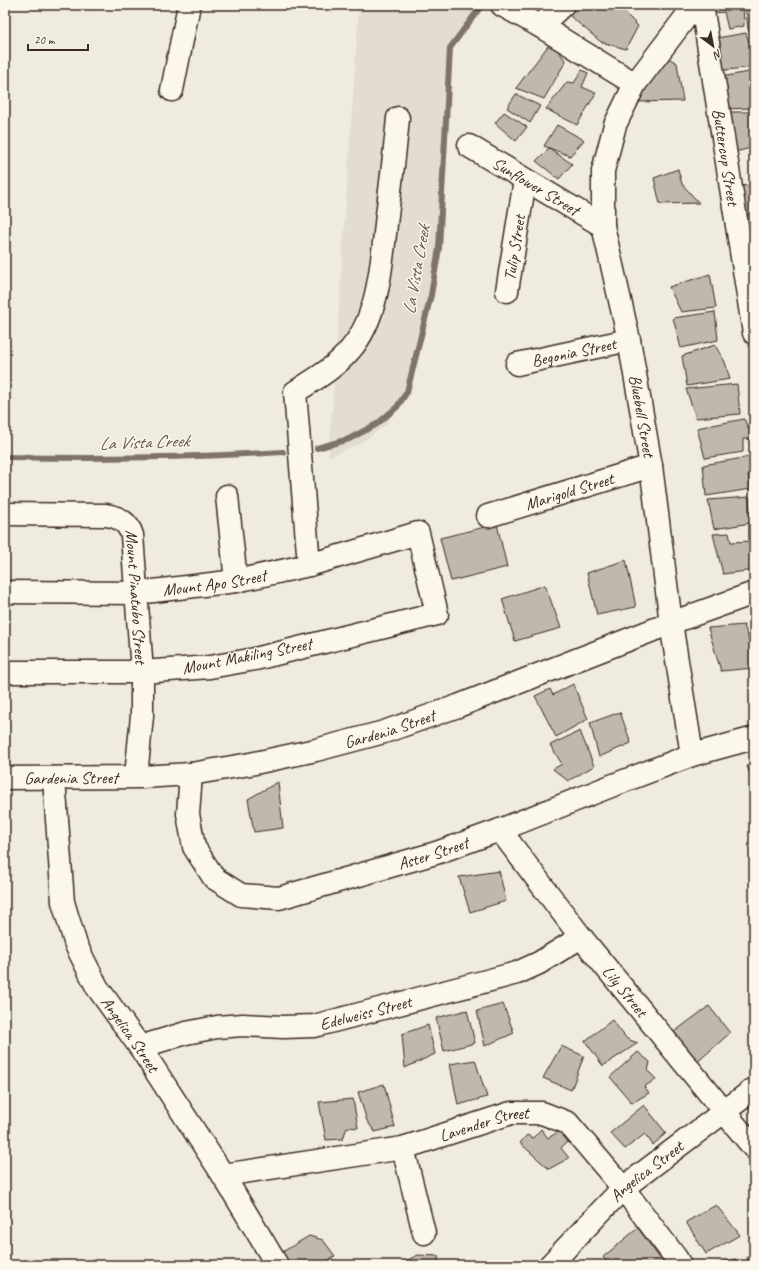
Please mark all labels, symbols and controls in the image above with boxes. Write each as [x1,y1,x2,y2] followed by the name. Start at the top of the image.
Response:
[28,26,88,52] scale bar
[693,26,733,66] north arrow
[34,32,56,48] text: 20 m
[710,47,725,63] text: N
[708,107,745,209] street label: Buttercup Street
[489,152,585,221] street label: Sunflower Street
[498,211,530,282] street label: Tulip Street
[397,221,435,316] water label: La Vista Creek
[530,332,620,371] street label: Begonia Street
[624,373,660,461] street label: Bluebell Street
[99,429,192,455] water label: La Vista Creek
[522,467,618,515] street label: Marigold Street
[121,529,152,667] street label: Mount Pinatubo Street
[161,564,270,600] street label: Mount Apo Street
[181,633,316,679] street label: Mount Makiling Street
[342,704,440,753] street label: Gardenia Street
[24,767,120,788] street label: Gardenia Street
[395,831,473,874] street label: Aster Street
[598,961,654,1023] street label: Lily Street
[317,990,416,1035] street label: Edelweiss Street
[97,992,165,1078] street label: Angelica Street
[437,1102,531,1146] street label: Lavender Street
[605,1134,689,1206] street label: Angelica Street

